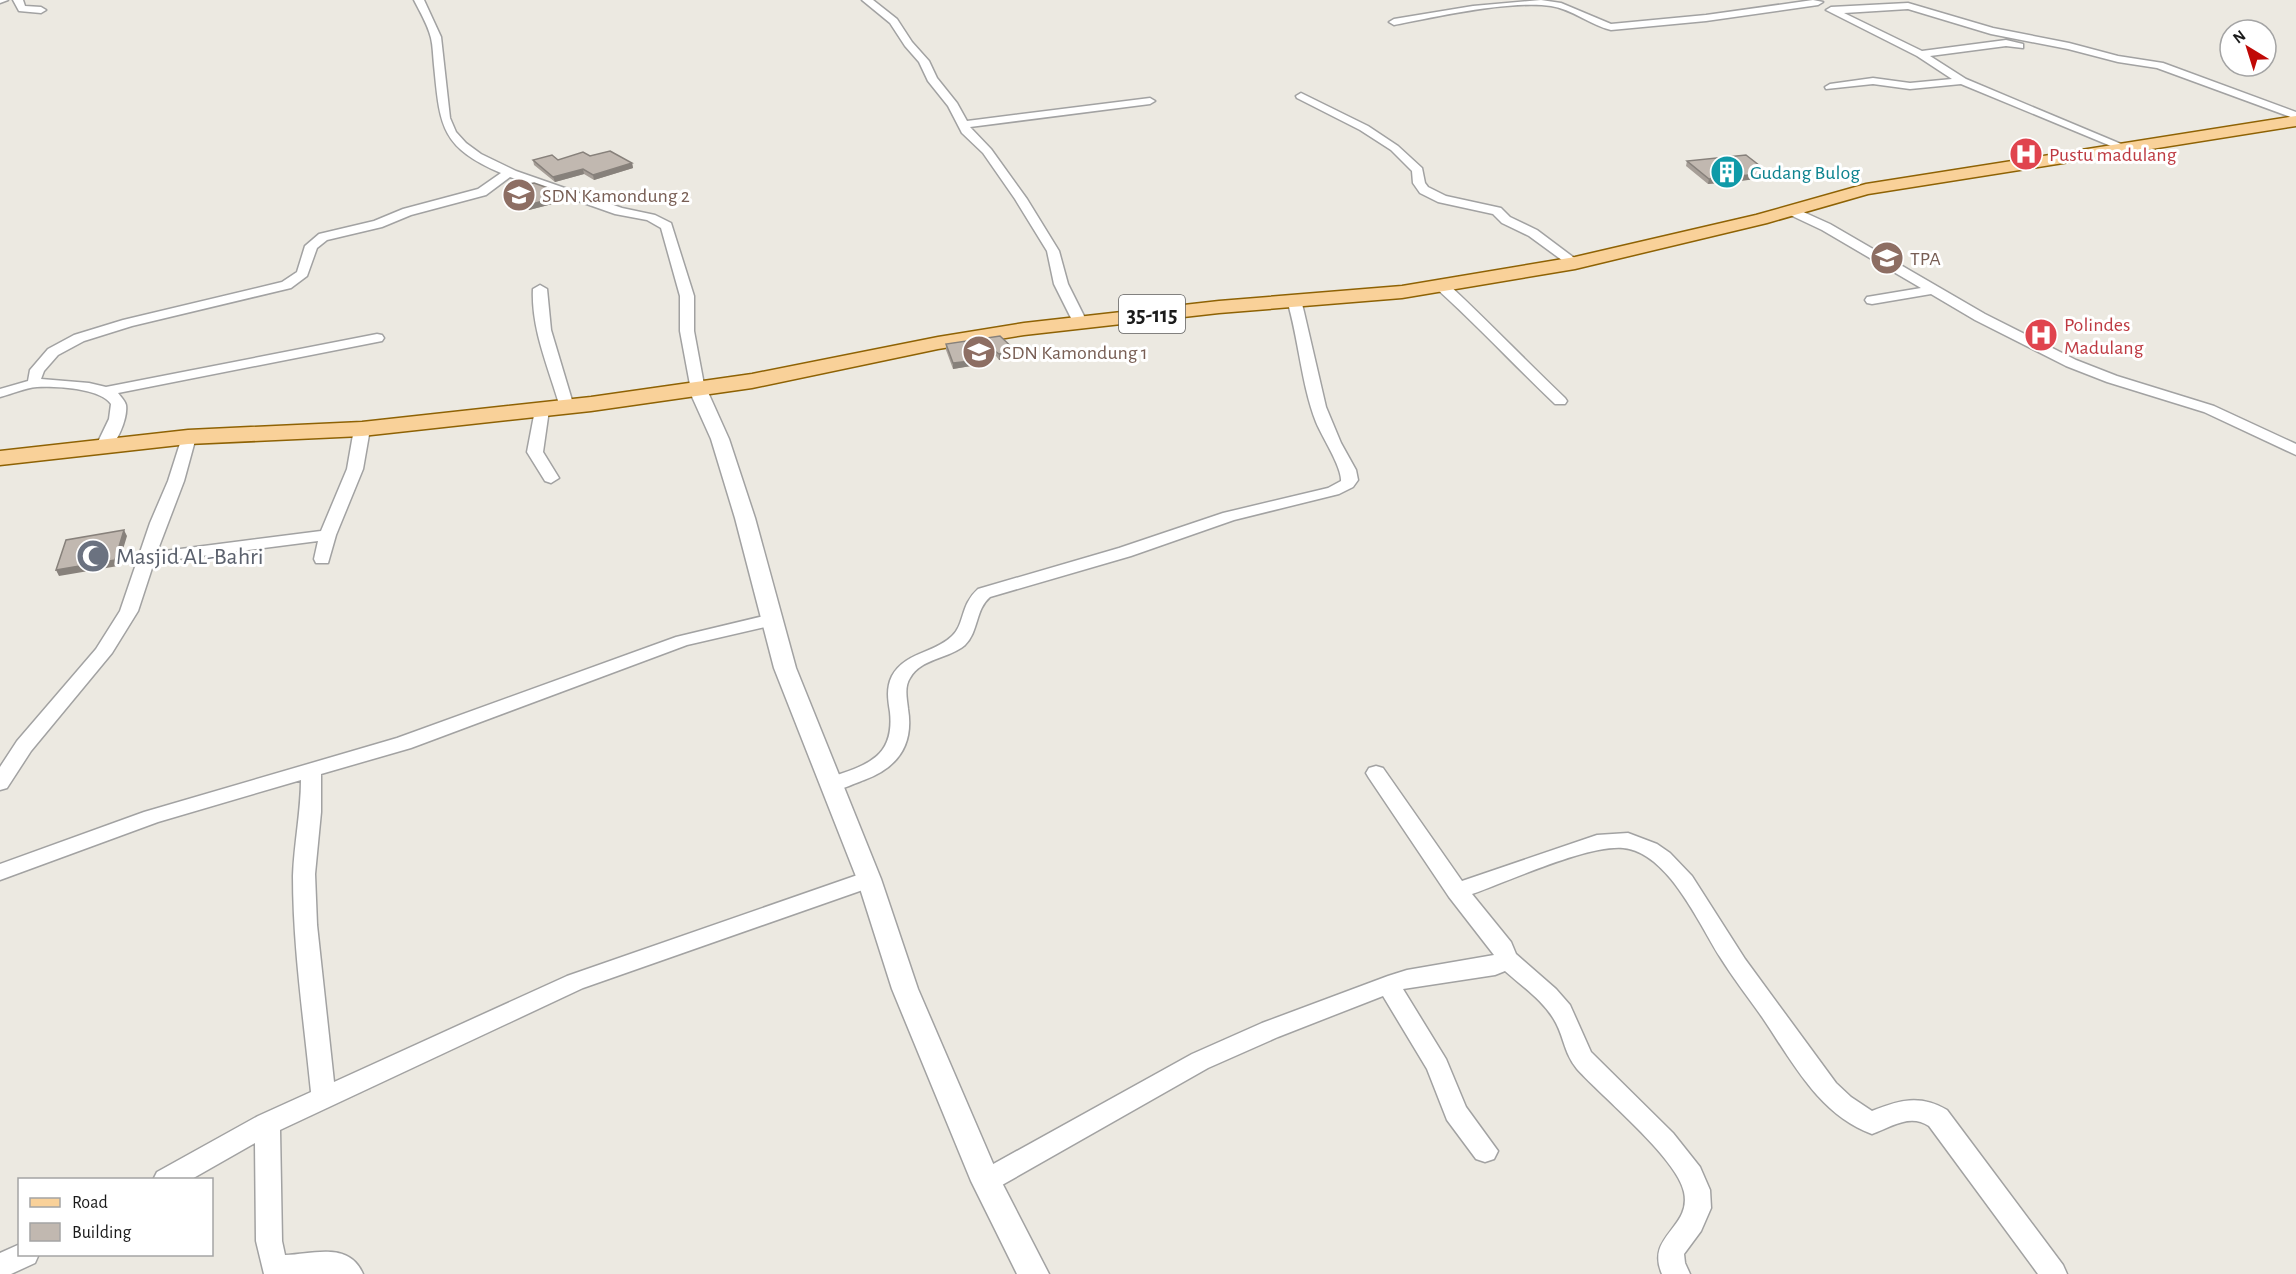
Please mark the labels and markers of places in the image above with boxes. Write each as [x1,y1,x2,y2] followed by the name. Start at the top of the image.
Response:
[2008,136,2044,172] hospital icon: Pustu madulang
[2049,145,2177,165] place label: Pustu madulang
[1709,154,1745,190] building icon: Gudang Bulog
[1750,163,1860,183] place label: Gudang Bulog
[501,177,537,213] school or university icon: SDN Kamondung 2
[542,186,690,206] place label: SDN Kamondung 2
[1869,240,1905,276] school or university icon: TPA
[1910,249,1941,269] place label: TPA
[2064,315,2144,358] place label: Polindes Madulang
[2023,317,2059,353] hospital icon: Polindes Madulang
[961,334,997,370] school or university icon: SDN Kamondung 1
[1002,343,1148,363] place label: SDN Kamondung 1
[75,538,111,574] mosque icon: Masjid AL-Bahri
[116,545,264,569] place label: Masjid AL-Bahri

